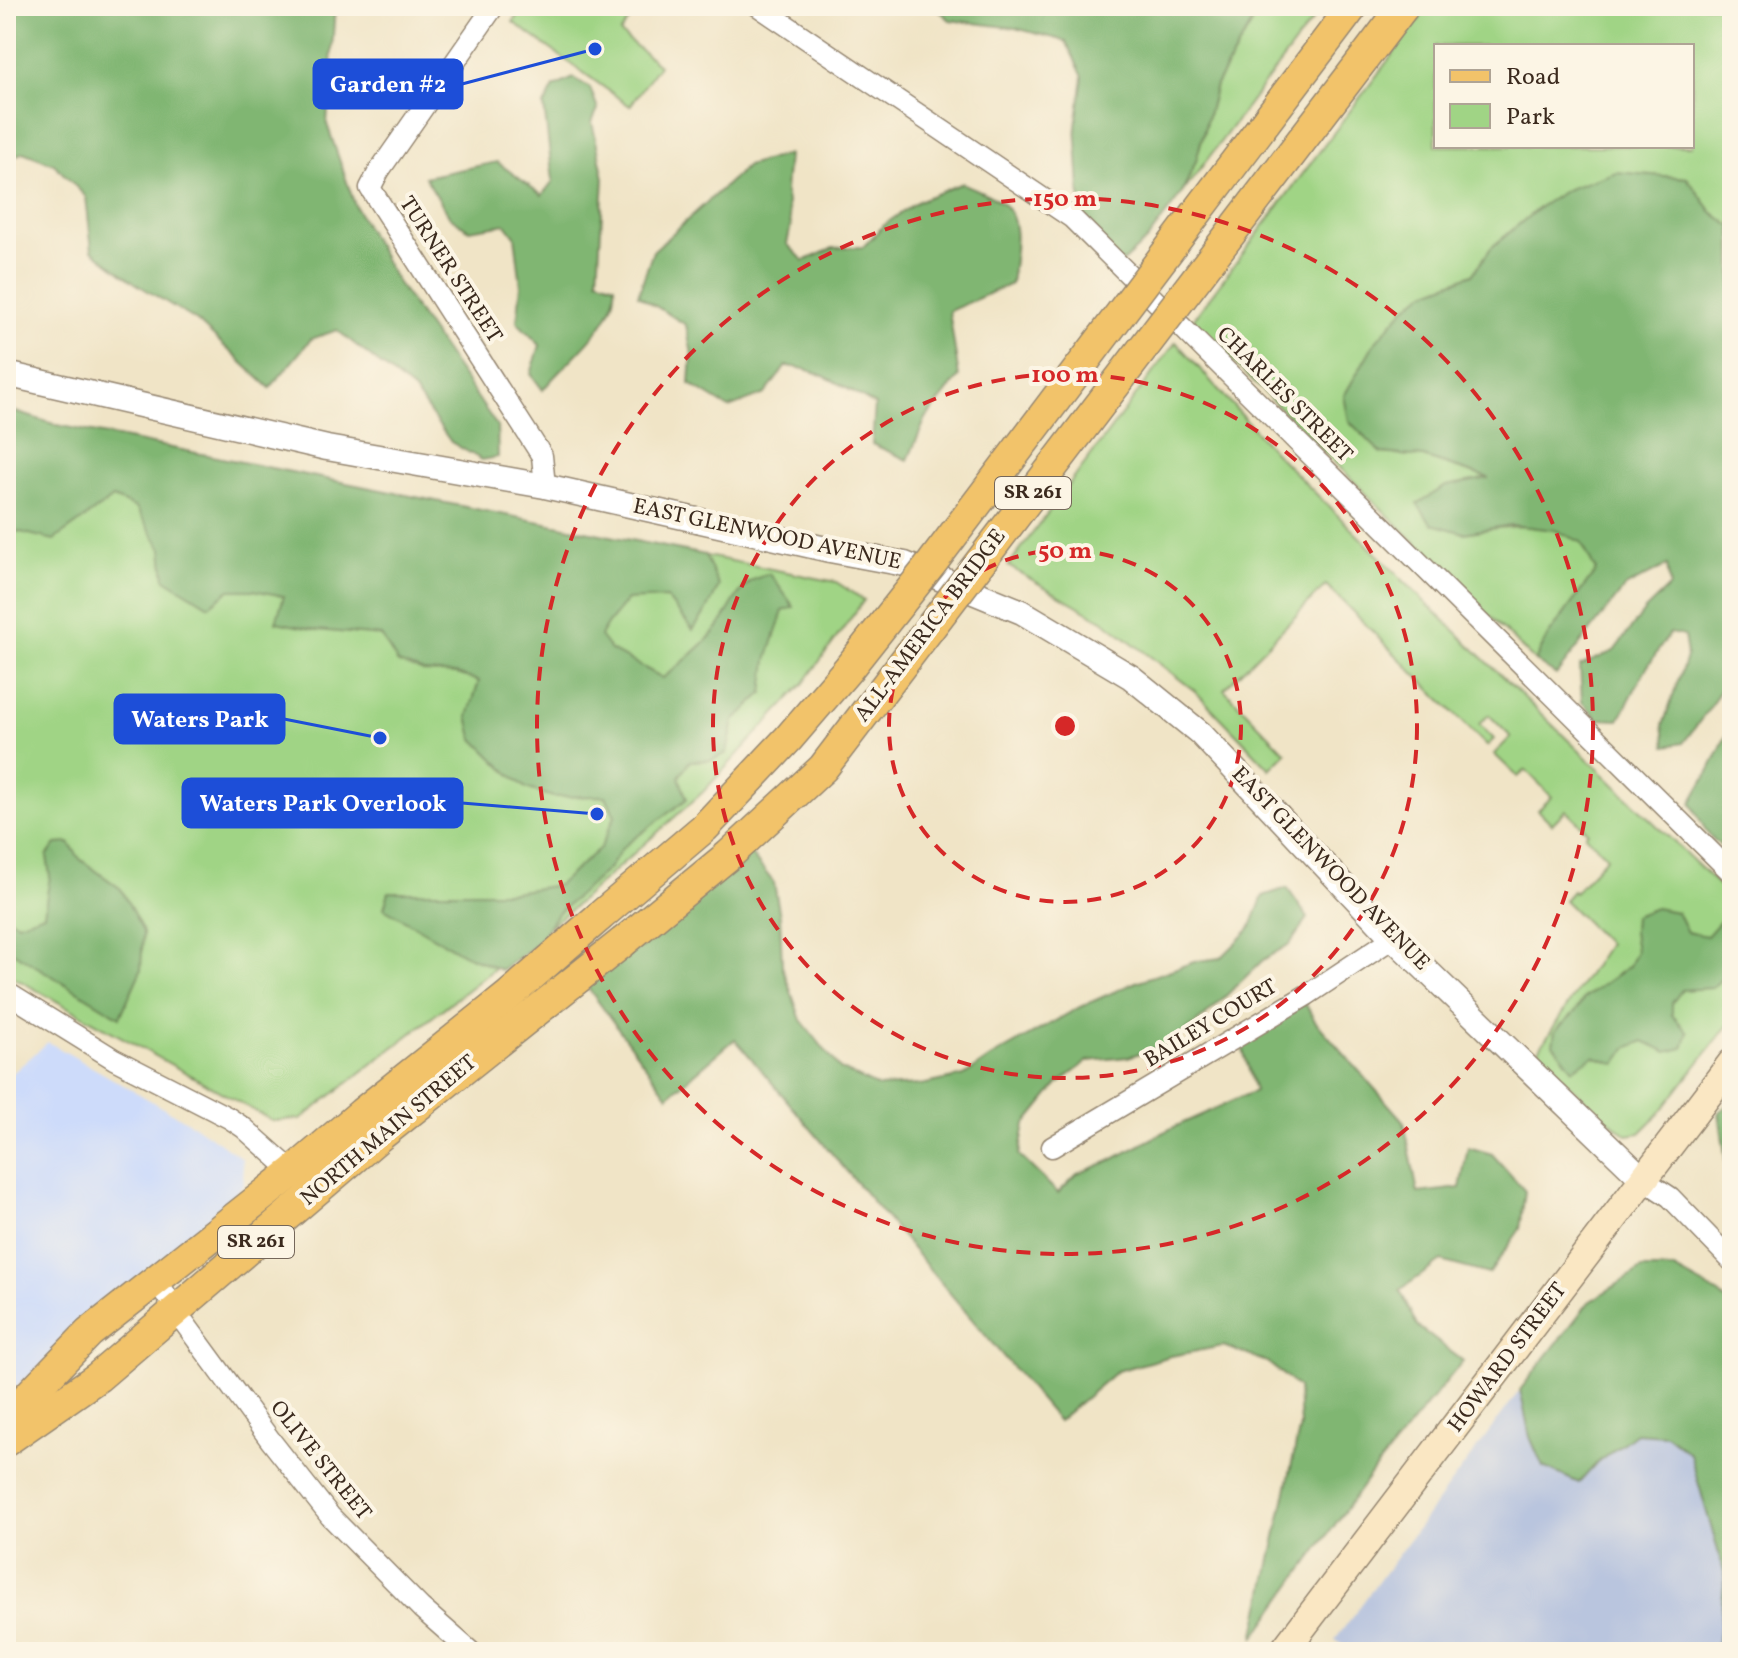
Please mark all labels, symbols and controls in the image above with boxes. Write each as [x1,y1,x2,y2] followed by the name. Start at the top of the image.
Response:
[1434,44,1694,148] legend
[314,60,462,108] callout: Garden #2
[1506,61,1560,95] text: Road
[330,69,446,103] text: Garden #2
[1506,101,1555,135] text: Park
[1033,183,1097,217] text: 150 m
[391,191,509,350] street label: TURNER STREET
[1209,320,1359,470] street label: CHARLES STREET
[1031,359,1099,393] text: 100 m
[995,477,1071,509] road number: SR 261
[630,491,904,579] street label: EAST GLENWOOD AVENUE
[848,523,1014,729] street label: ALL-AMERICA BRIDGE
[1038,535,1092,569] text: 50 m
[115,695,284,743] callout: Waters Park
[131,704,269,738] text: Waters Park
[1051,712,1079,740] centre of rings
[1224,760,1436,978] street label: EAST GLENWOOD AVENUE
[183,779,462,827] callout: Waters Park Overlook
[199,788,447,822] text: Waters Park Overlook
[1139,972,1283,1076] street label: BAILEY COURT
[294,1048,484,1214] street label: NORTH MAIN STREET
[218,1226,294,1258] road number: SR 261
[1441,1276,1575,1439] street label: HOWARD STREET
[262,1394,378,1528] street label: OLIVE STREET

